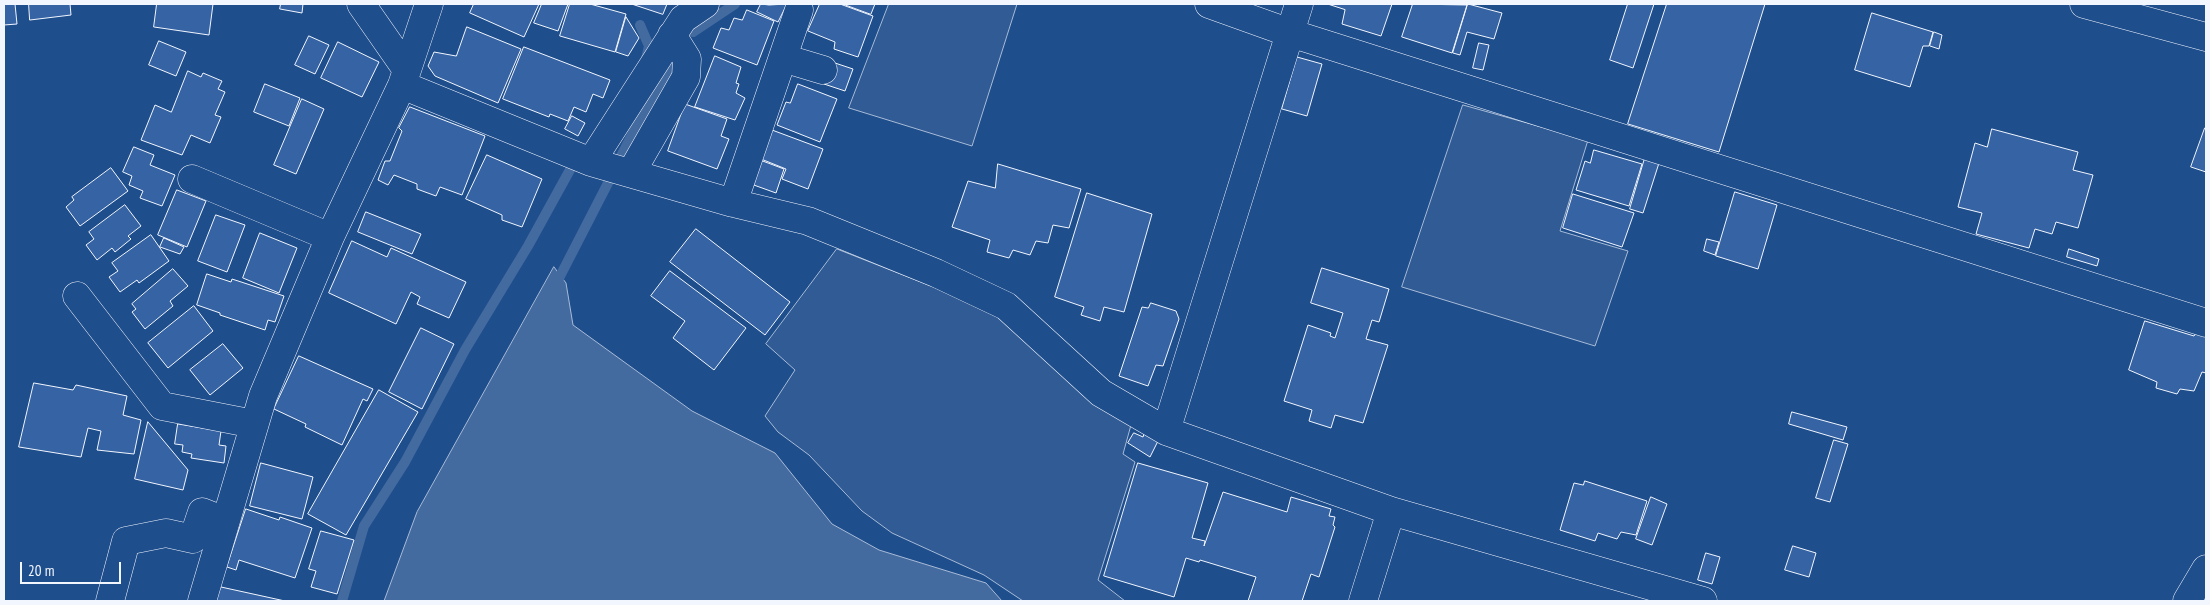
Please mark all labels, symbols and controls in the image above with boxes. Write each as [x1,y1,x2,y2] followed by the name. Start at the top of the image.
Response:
[22,552,124,584] scale bar
[28,561,54,580] text: 20 m

